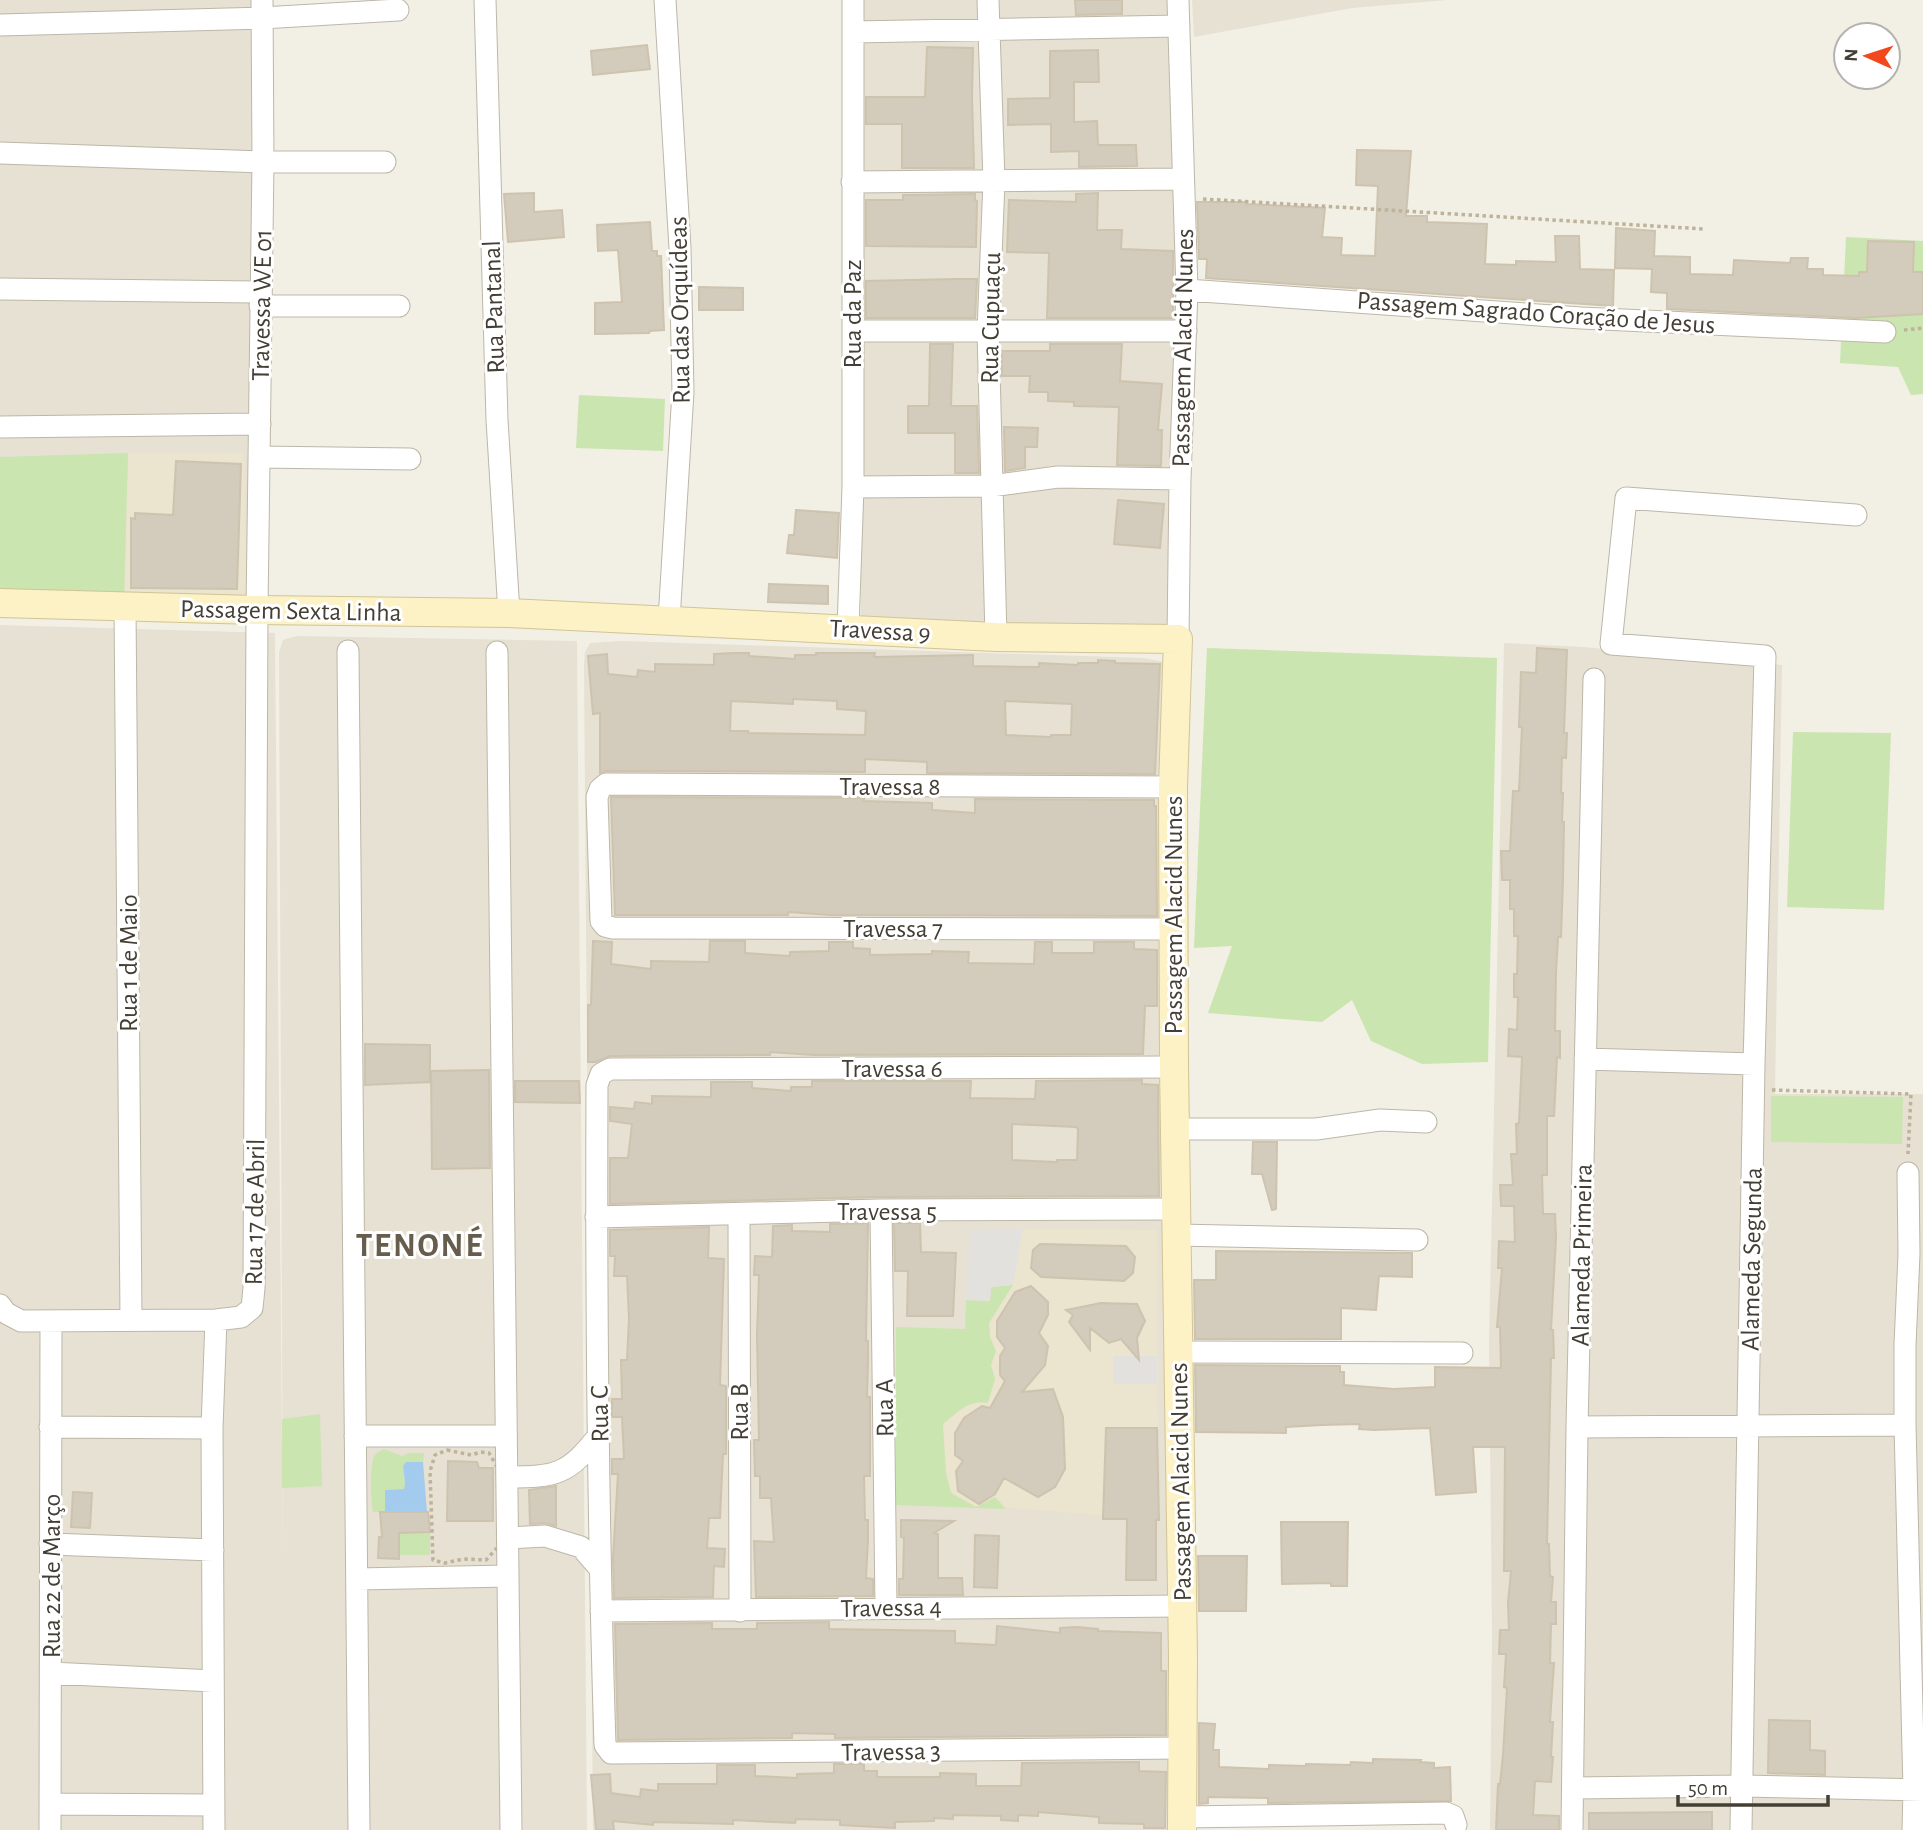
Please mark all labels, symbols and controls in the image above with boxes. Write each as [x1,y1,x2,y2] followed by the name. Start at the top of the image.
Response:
[1832,21,1902,91] north arrow
[1842,48,1861,62] text: N
[665,216,695,404] street label: Rua das Orquídeas
[1168,228,1198,468] street label: Passagem Alacid Nunes
[248,229,276,381] street label: Travessa WE 01
[479,240,509,374] street label: Rua Pantanal
[977,252,1005,384] street label: Rua Cupuaçu
[840,260,866,368] street label: Rua da Paz
[1356,288,1716,338] street label: Passagem Sagrado Coração de Jesus
[180,596,402,626] street label: Passagem Sexta Linha
[829,615,931,647] street label: Travessa 9
[839,774,941,800] street label: Travessa 8
[1161,796,1187,1034] street label: Passagem Alacid Nunes
[116,894,142,1032] street label: Rua 1 de Maio
[843,916,943,942] street label: Travessa 7
[841,1056,943,1082] street label: Travessa 6
[241,1139,269,1286] street label: Rua 17 de Abril
[1567,1163,1597,1347] street label: Alameda Primeira
[1737,1167,1767,1351] street label: Alameda Segunda
[837,1199,937,1225] street label: Travessa 5
[356,1225,484,1263] district label: TENONÉ
[1166,1362,1196,1602] street label: Passagem Alacid Nunes
[871,1379,899,1437] street label: Rua A
[727,1383,753,1441] street label: Rua B
[587,1385,613,1443] street label: Rua C
[39,1494,65,1658] street label: Rua 22 de Março
[840,1594,942,1622] street label: Travessa 4
[841,1738,941,1766] street label: Travessa 3
[1678,1764,1828,1808] scale bar
[1688,1778,1728,1799] text: 50 m

